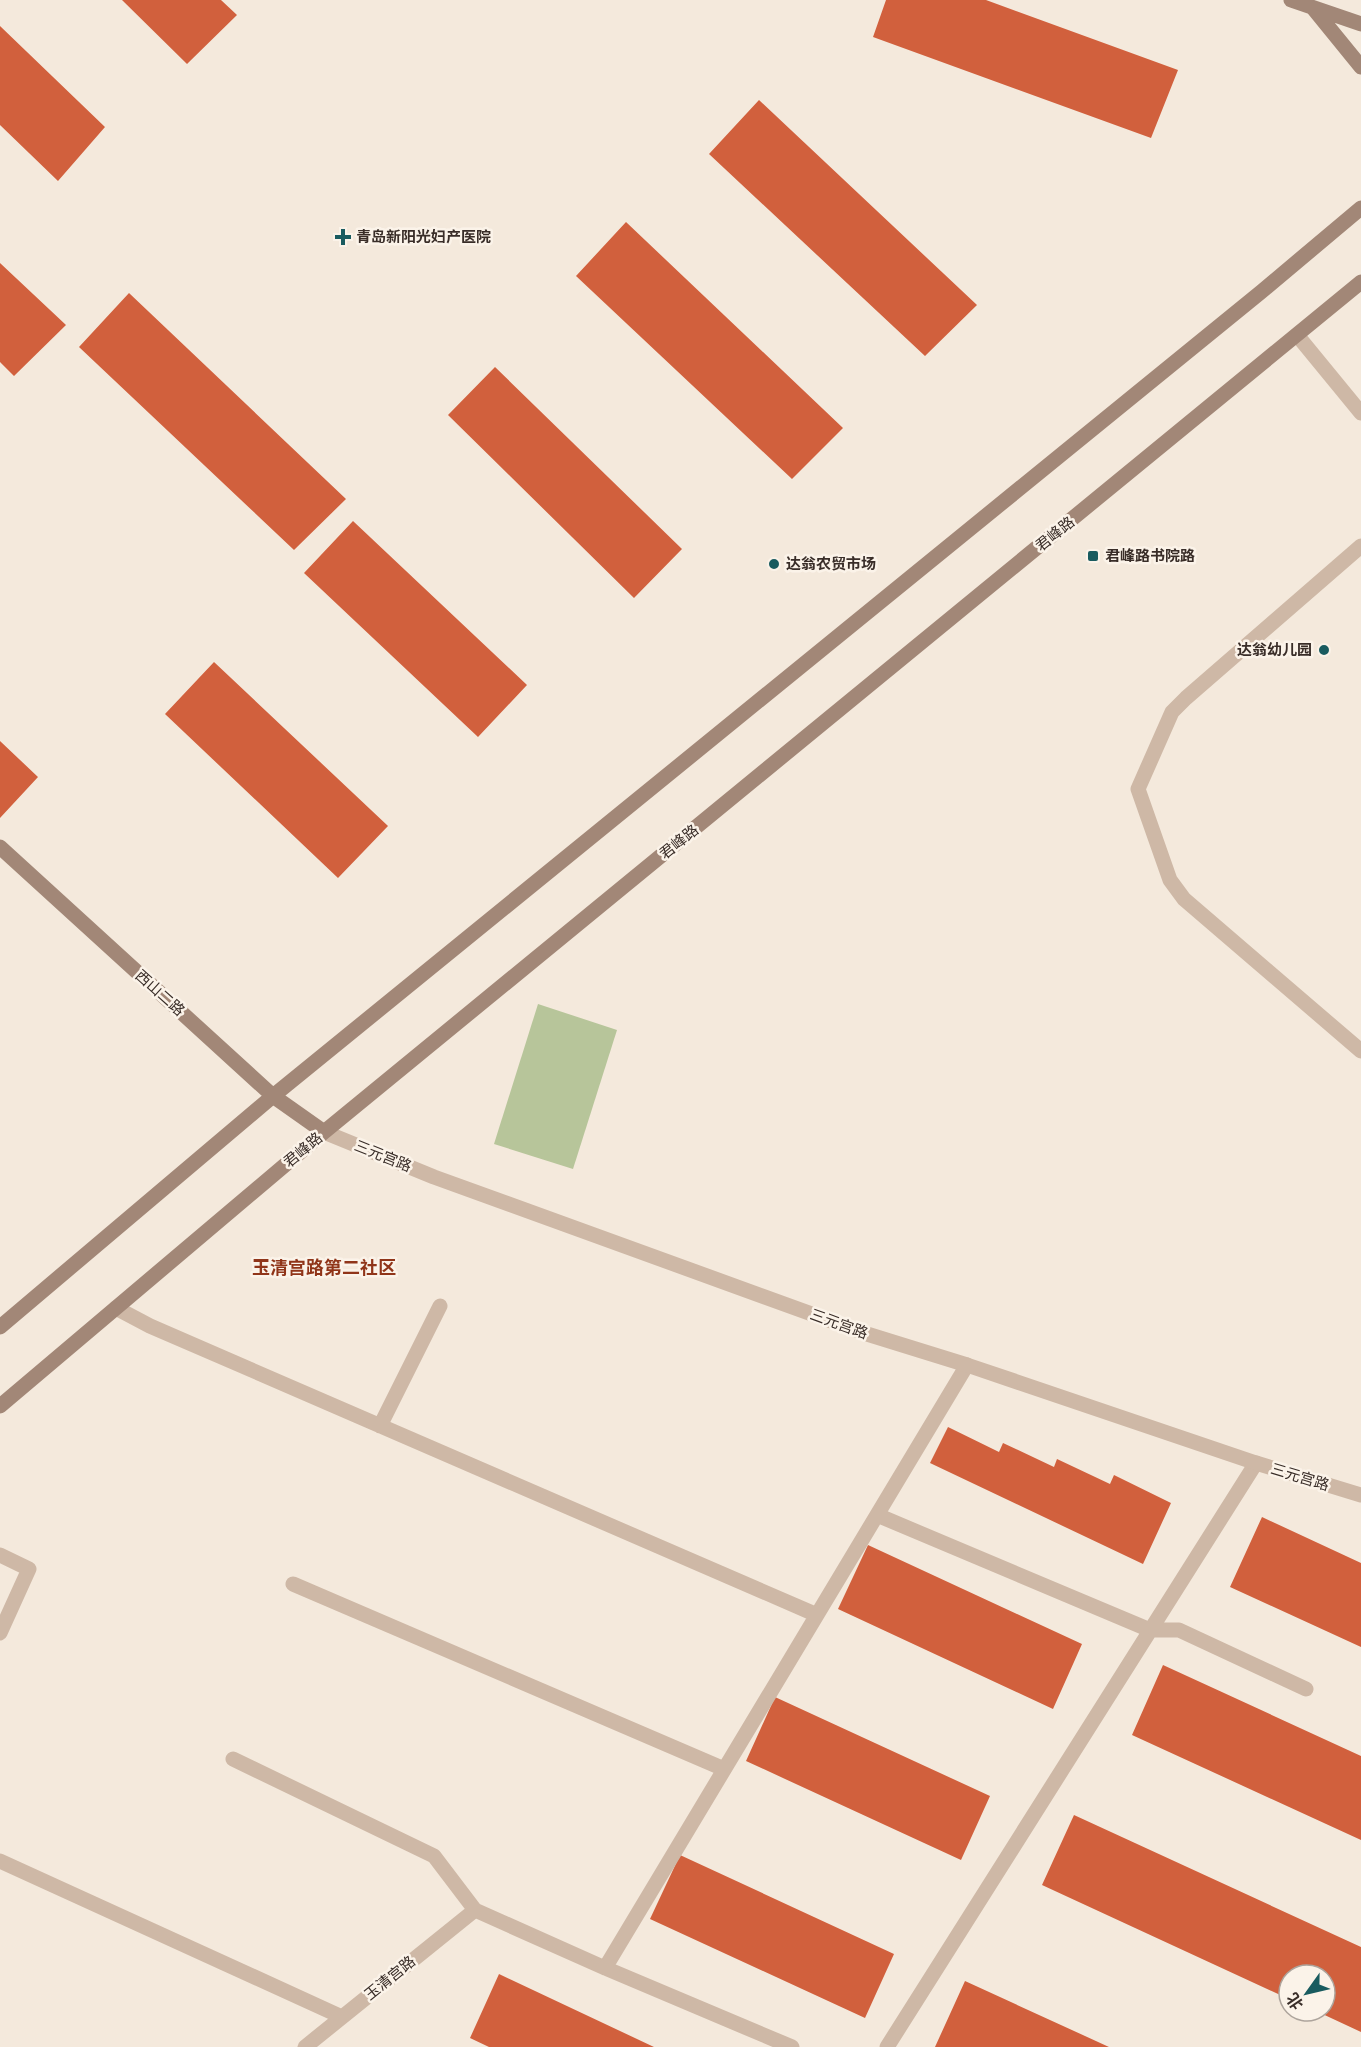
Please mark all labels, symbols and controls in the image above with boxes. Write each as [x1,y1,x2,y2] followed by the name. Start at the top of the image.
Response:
[334,228,352,246] marker: 青岛新阳光妇产医院
[356,228,491,246] place label: 青岛新阳光妇产医院
[1032,513,1078,555] street label: 君峰路
[1105,547,1195,565] place label: 君峰路书院路
[1086,549,1100,563] marker: 君峰路书院路
[786,555,876,573] place label: 达翁农贸市场
[767,557,781,571] marker: 达翁农贸市场
[1237,641,1312,659] place label: 达翁幼儿园
[1317,643,1331,657] marker: 达翁幼儿园
[656,821,702,863] street label: 君峰路
[132,966,188,1020] street label: 西山二路
[280,1129,326,1171] street label: 君峰路
[352,1136,414,1176] street label: 三元宫路
[252,1257,396,1279] district label: 玉清宫路第二社区
[808,1305,870,1343] street label: 三元宫路
[1269,1460,1331,1494] street label: 三元宫路
[361,1952,419,2004] street label: 玉清宫路
[1277,1963,1337,2023] north arrow
[1283,1989,1307,2013] text: 北

